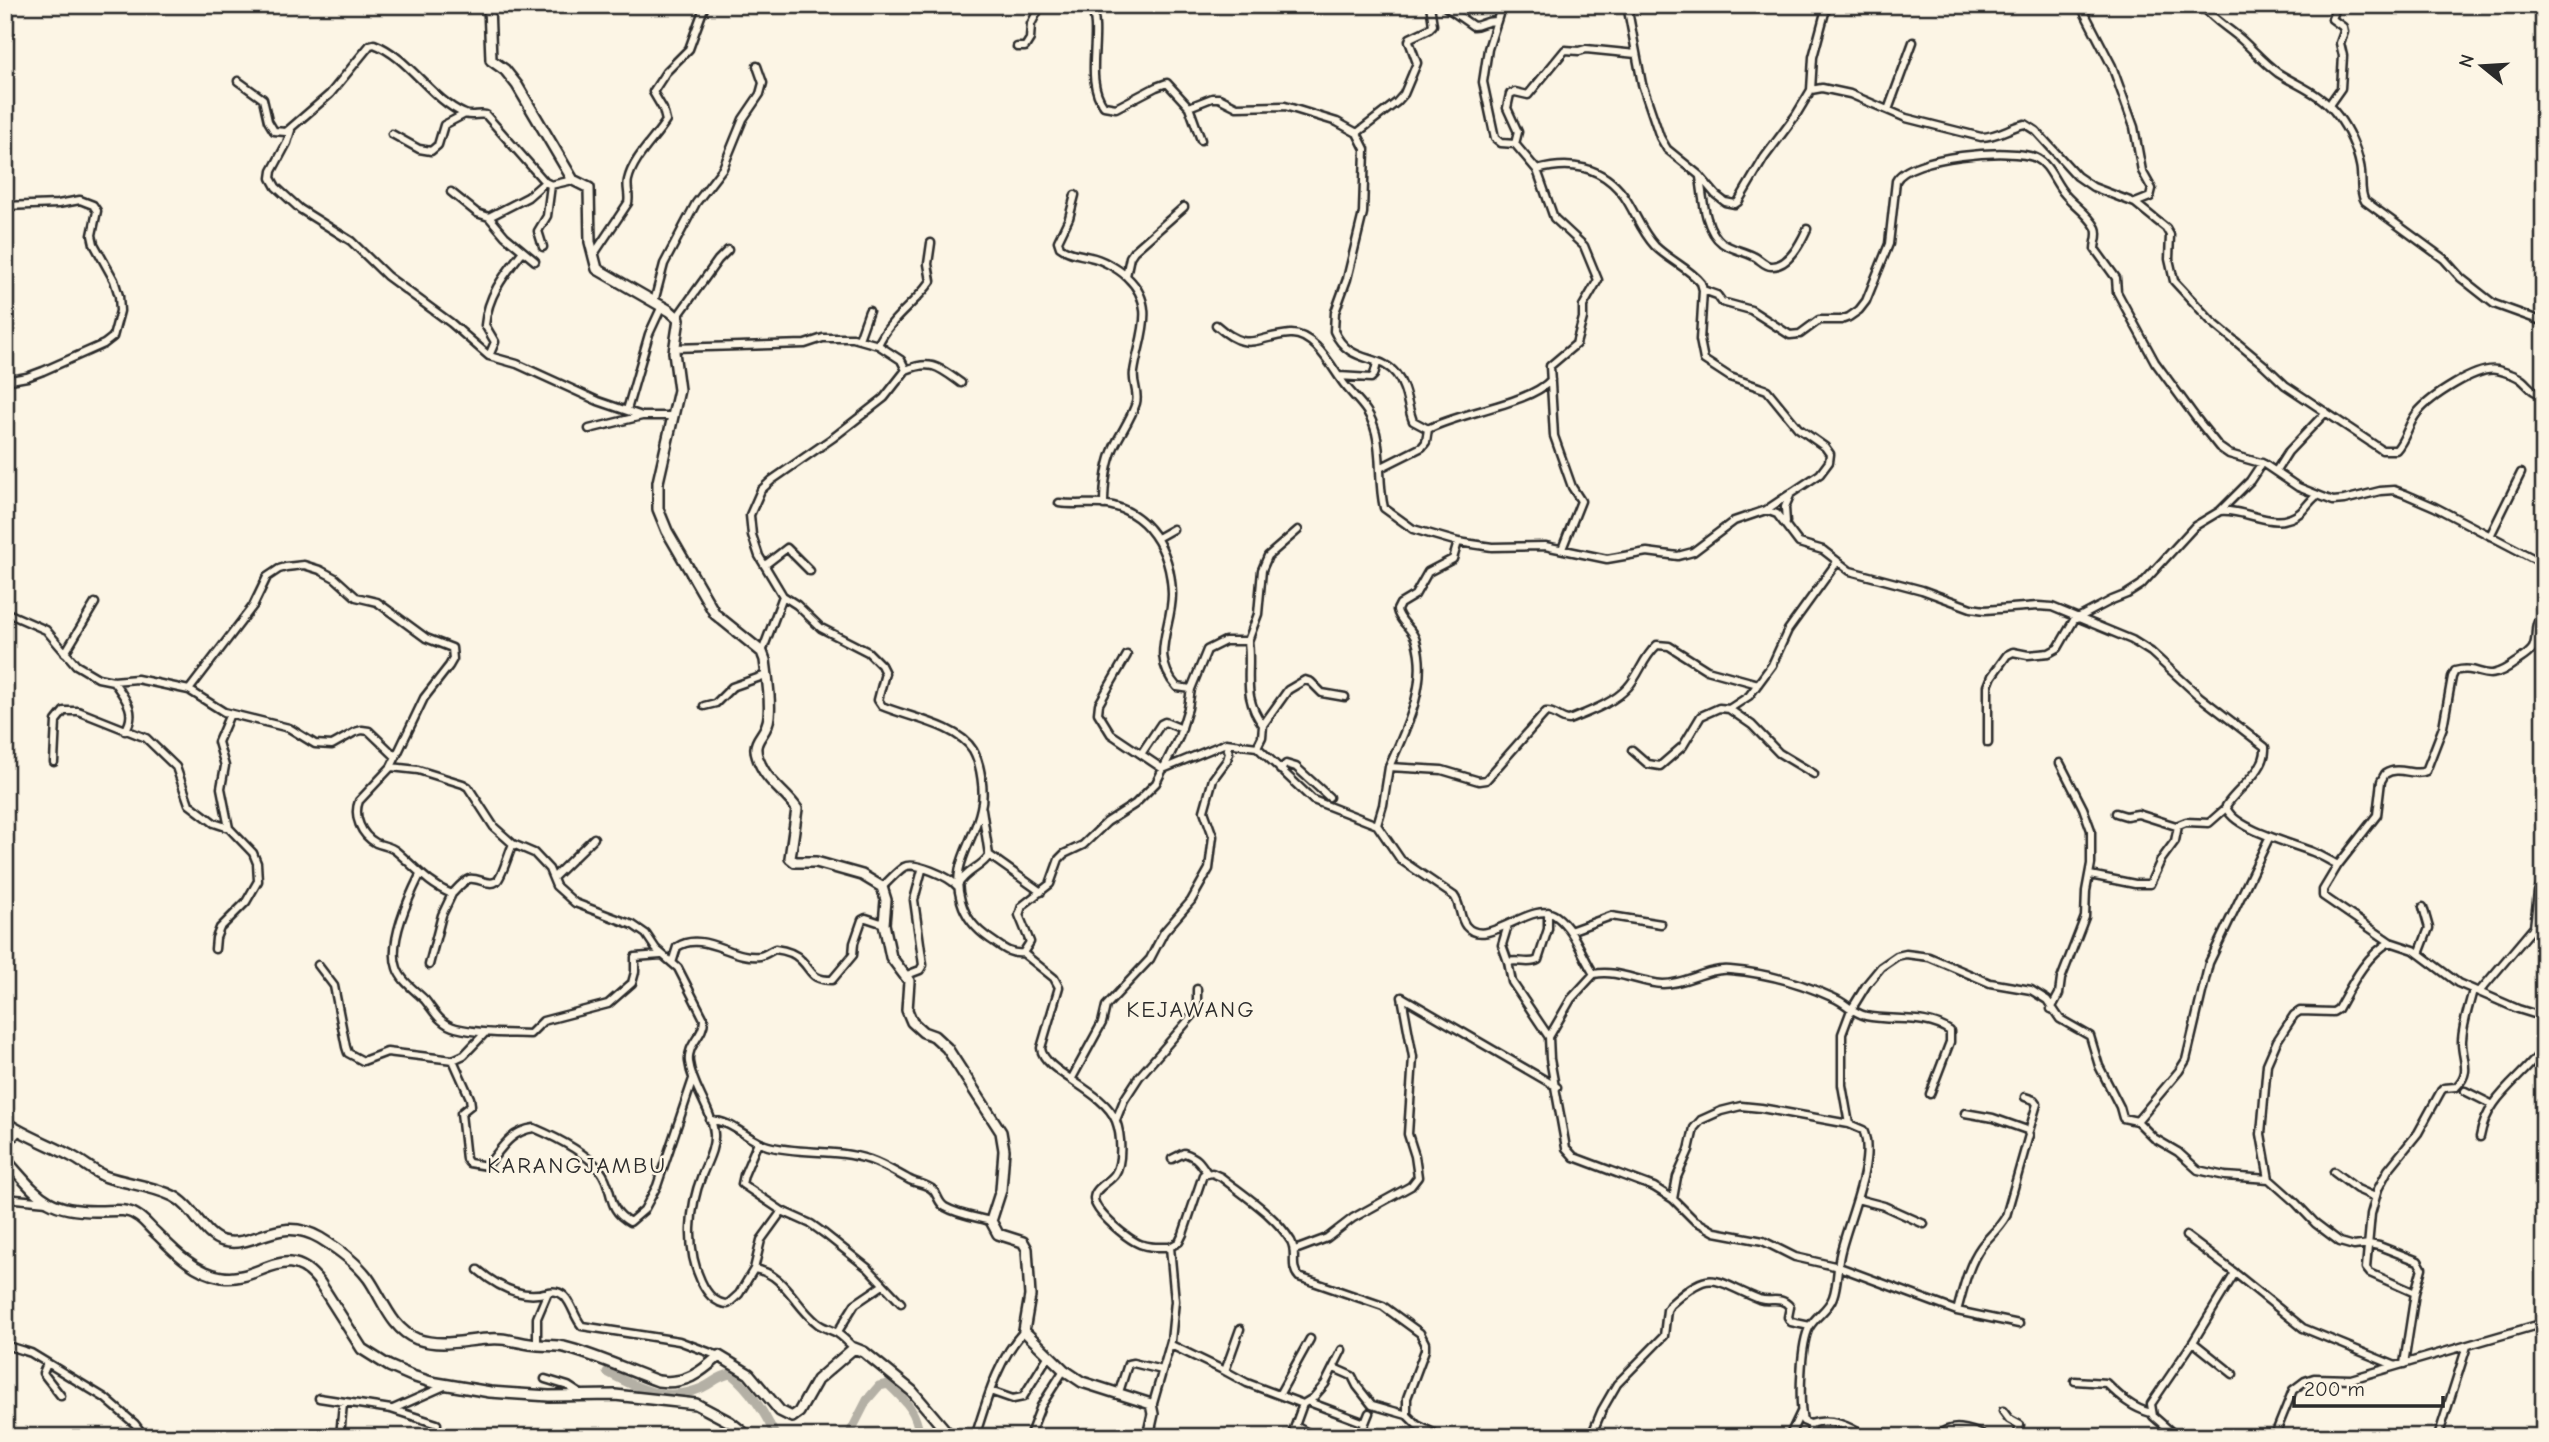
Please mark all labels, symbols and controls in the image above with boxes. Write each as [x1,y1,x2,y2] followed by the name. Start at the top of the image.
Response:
[2448,32,2518,102] north arrow
[2454,52,2479,70] text: N
[1126,996,1256,1023] district label: KEJAWANG
[487,1152,667,1179] district label: KARANGJAMBU
[2294,1365,2442,1409] scale bar
[2304,1377,2365,1401] text: 200 m

